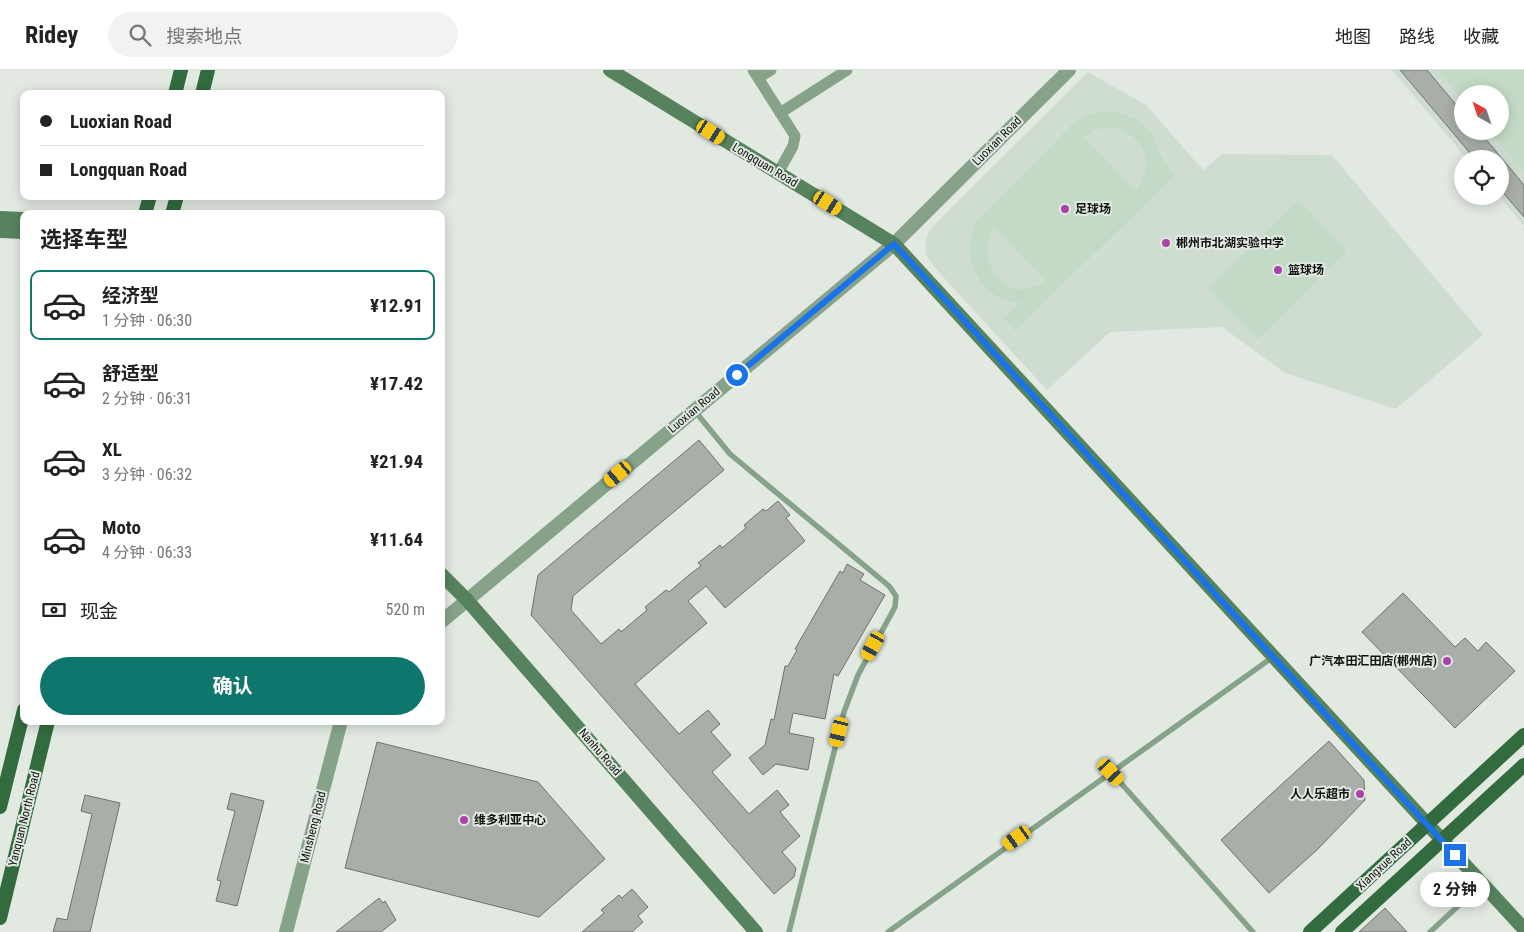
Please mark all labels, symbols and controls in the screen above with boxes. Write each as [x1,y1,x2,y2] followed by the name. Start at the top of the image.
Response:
[108,12,458,57] search box
[25,21,78,49] text: Ridey
[126,21,154,49] icon: search
[166,25,242,48] text: 搜索地点
[1335,26,1371,47] text: 地图
[1399,26,1435,47] text: 路线
[1463,26,1499,47] text: 收藏
[1454,85,1509,140] north arrow
[1454,85,1509,205] map controls
[70,110,172,133] text: Luoxian Road
[970,114,1024,168] street label: Luoxian Road
[694,118,727,146] car
[730,140,800,190] street label: Longquan Road
[1454,150,1509,205] button: locate
[70,158,187,181] text: Longquan Road
[811,189,844,217] car
[1075,202,1111,216] place label: 足球场
[1059,203,1071,215] marker: 足球场
[40,227,128,252] text: 选择车型
[1176,236,1284,250] place label: 郴州市北湖实验中学
[1160,237,1172,249] marker: 郴州市北湖实验中学
[1288,263,1324,277] place label: 篮球场
[1272,264,1284,276] marker: 篮球场
[42,283,87,328] icon: car
[102,284,159,307] text: 经济型
[370,294,423,317] text: ¥12.91
[102,311,192,330] text: 1 分钟 · 06:30
[42,361,87,406] icon: car
[102,362,159,385] text: 舒适型
[726,364,748,386] route start
[370,372,423,395] text: ¥17.42
[665,384,723,436] street label: Luoxian Road
[102,389,192,408] text: 2 分钟 · 06:31
[102,438,122,461] text: XL
[42,439,87,484] icon: car
[370,450,423,473] text: ¥21.94
[601,459,634,489] car
[102,465,192,484] text: 3 分钟 · 06:32
[102,516,141,539] text: Moto
[42,517,87,562] icon: car
[370,528,423,551] text: ¥11.64
[102,543,192,562] text: 4 分钟 · 06:33
[40,596,68,624] icon: cash
[80,600,118,623] text: 现金
[386,600,425,619] text: 520 m
[859,629,886,663] car
[1309,654,1437,668] place label: 广汽本田汇田店(郴州店)
[1441,655,1453,667] marker: 广汽本田汇田店(郴州店)
[40,657,425,715] button: 确认
[828,716,849,748] car
[576,726,624,778] street label: Nanhu Road
[1095,756,1126,788] car
[5,770,43,868] street label: Yanquan North Road
[1290,787,1350,801] place label: 人人乐超市
[1354,788,1366,800] marker: 人人乐超市
[297,790,329,864] street label: Minsheng Road
[474,813,546,827] place label: 维多利亚中心
[458,814,470,826] marker: 维多利亚中心
[1000,823,1033,853] car
[1353,835,1415,893] street label: Xiangxue Road
[1444,844,1466,866] route end
[1420,872,1490,908] callout: 2 分钟
[1433,880,1477,899] text: 2 分钟

